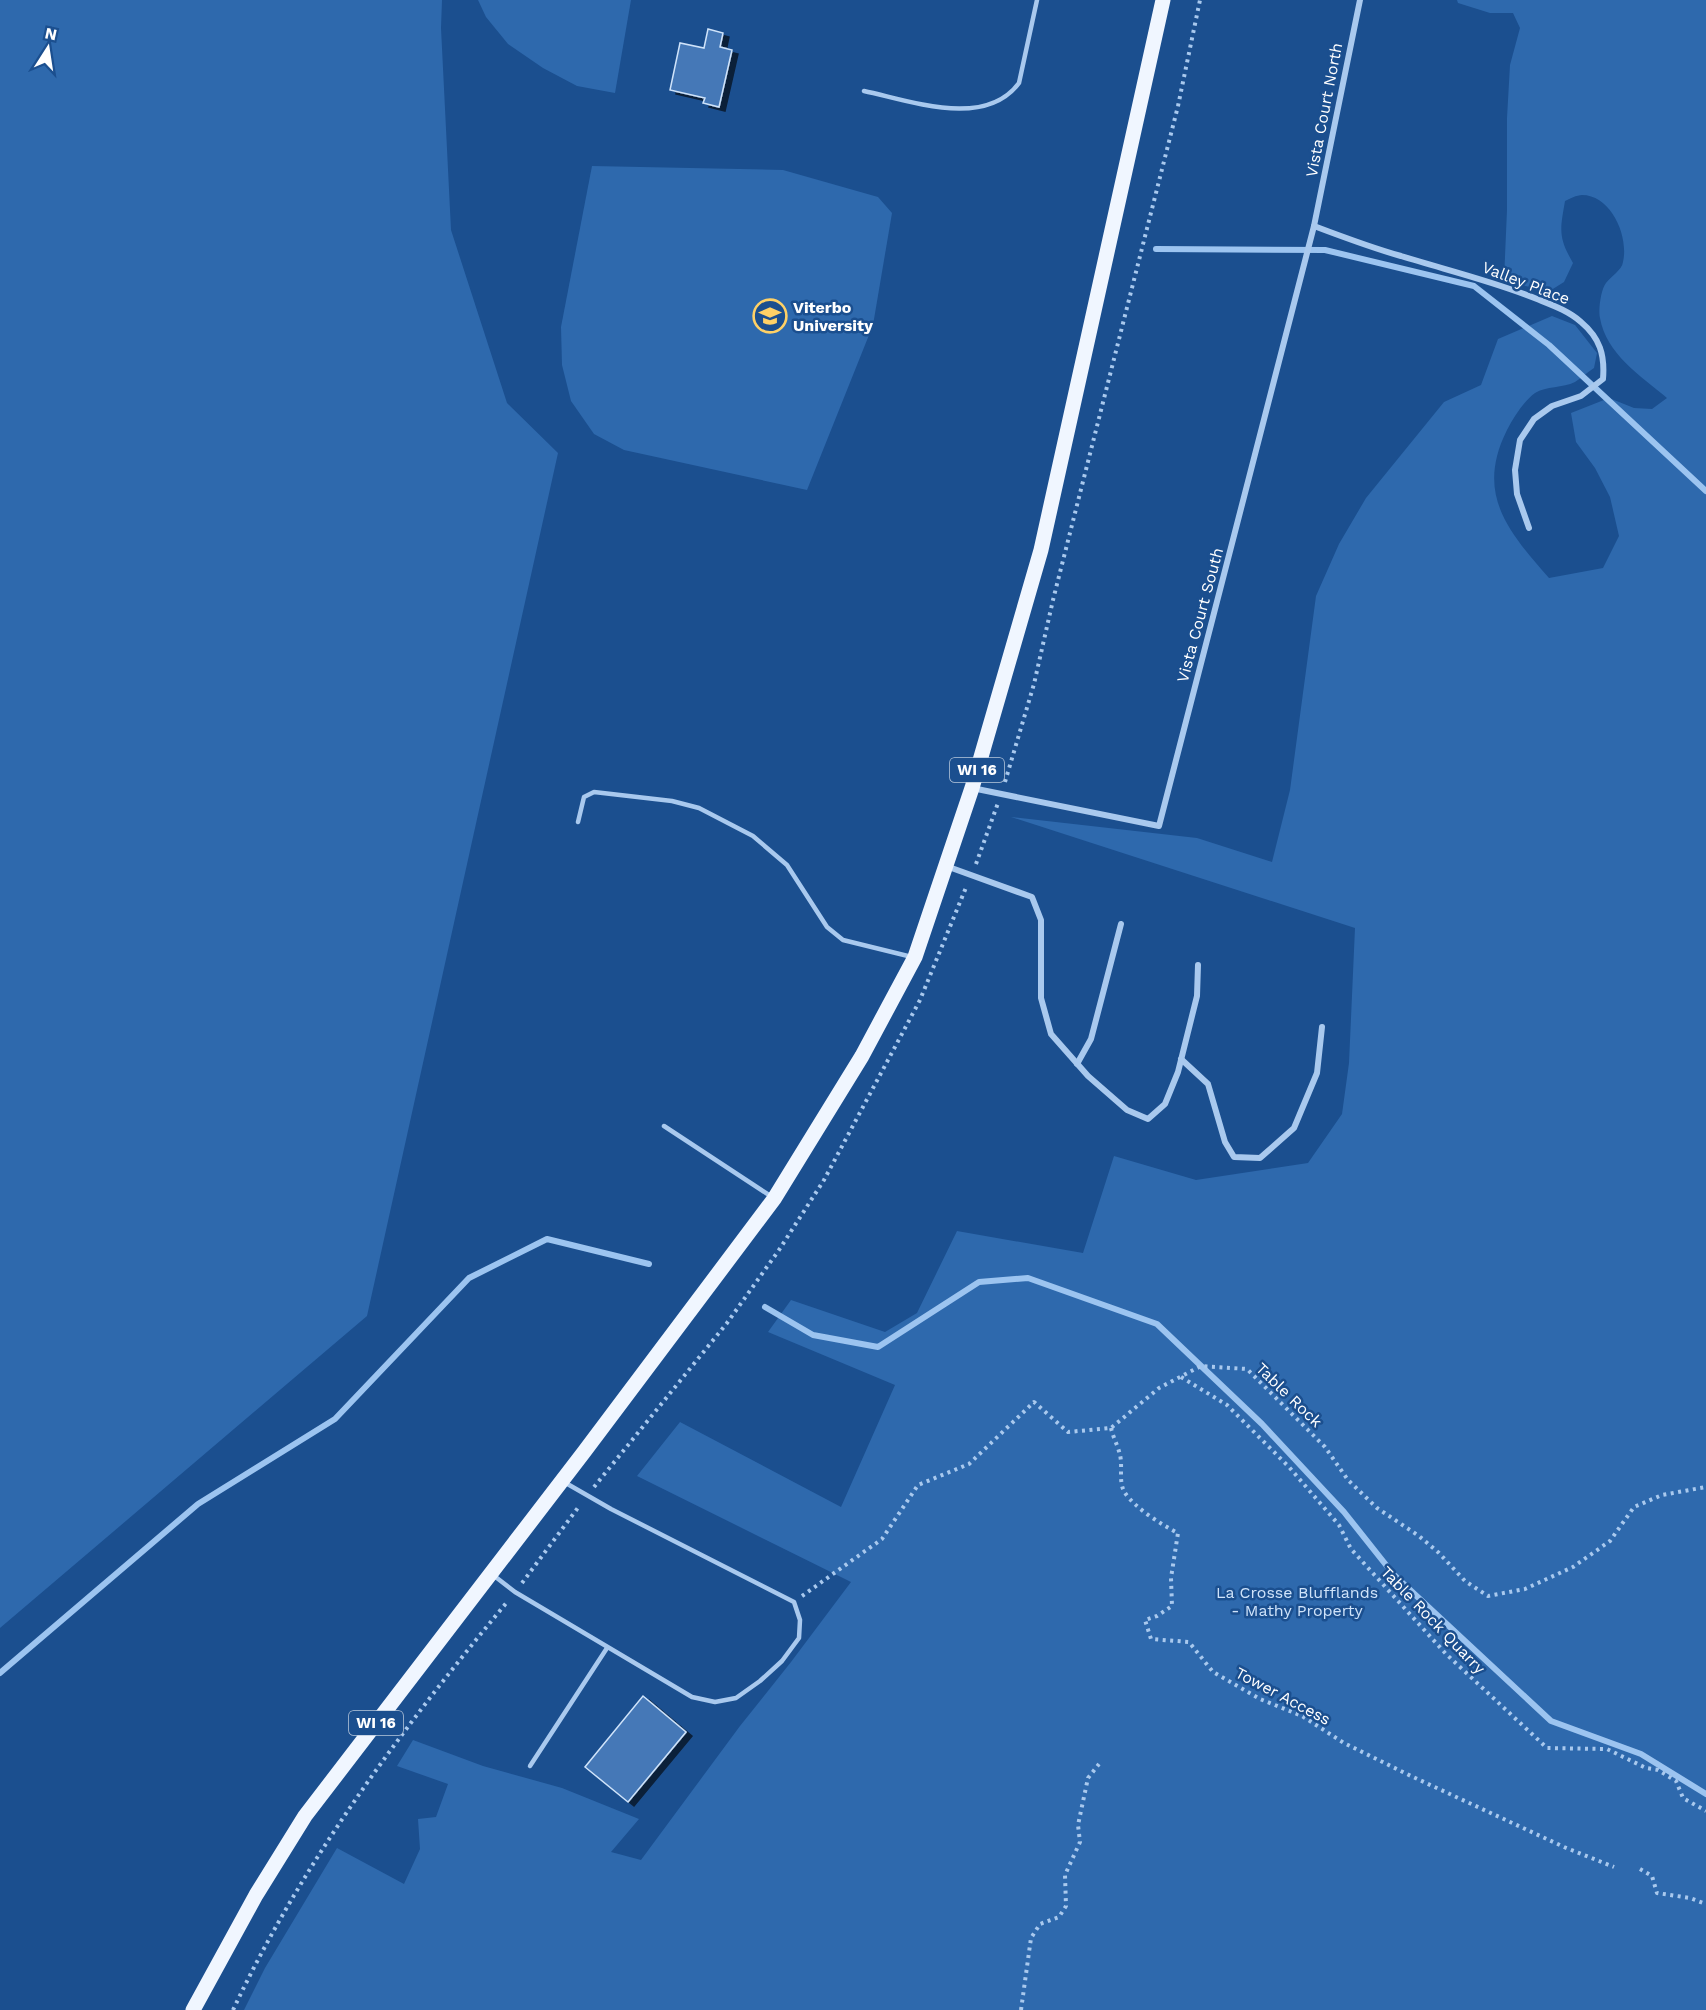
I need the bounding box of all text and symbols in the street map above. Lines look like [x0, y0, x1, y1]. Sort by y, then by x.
north arrow [18, 18, 78, 78]
text: N [43, 23, 59, 44]
street label: Vista Court North [1302, 41, 1346, 179]
street label: Valley Place [1479, 258, 1573, 308]
school or university icon: Viterbo University [752, 298, 788, 334]
place label: Viterbo University [793, 298, 874, 335]
street label: Vista Court South [1173, 545, 1227, 685]
road number: WI 16 [950, 758, 1004, 782]
street label: Table Rock [1252, 1359, 1326, 1431]
street label: Table Rock Quarry [1377, 1562, 1490, 1678]
park label: La Crosse Blufflands - Mathy Property [1216, 1583, 1378, 1620]
street label: Tower Access [1232, 1663, 1334, 1729]
road number: WI 16 [349, 1711, 403, 1735]

